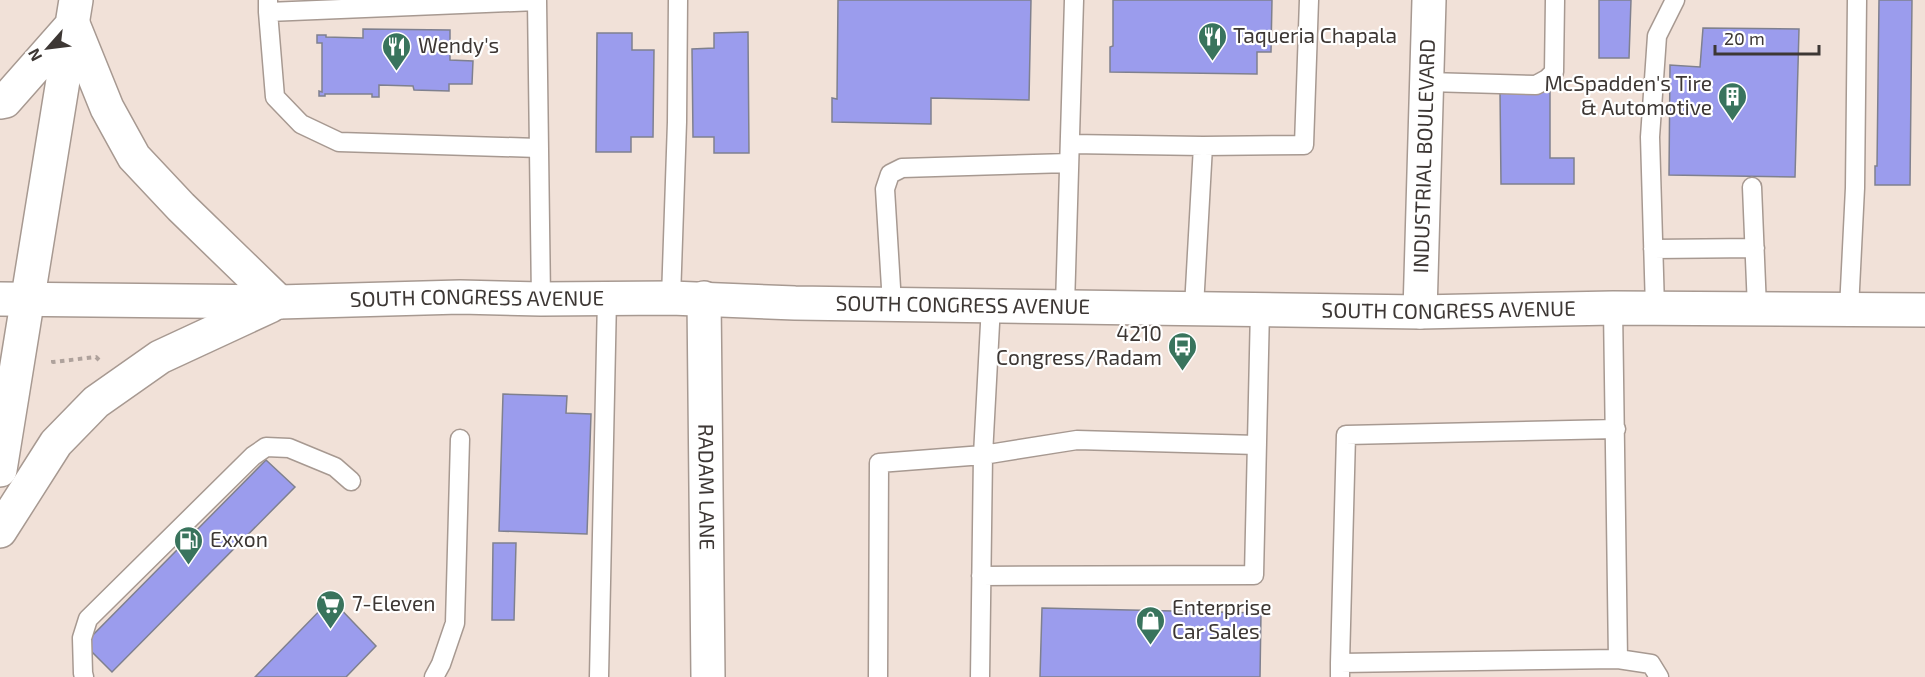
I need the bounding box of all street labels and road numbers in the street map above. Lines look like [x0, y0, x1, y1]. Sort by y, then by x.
street label: INDUSTRIAL BOULEVARD [1407, 38, 1439, 274]
street label: SOUTH CONGRESS AVENUE [349, 283, 604, 311]
street label: SOUTH CONGRESS AVENUE [835, 290, 1090, 318]
street label: SOUTH CONGRESS AVENUE [1321, 295, 1576, 323]
street label: RADAM LANE [694, 424, 721, 550]

